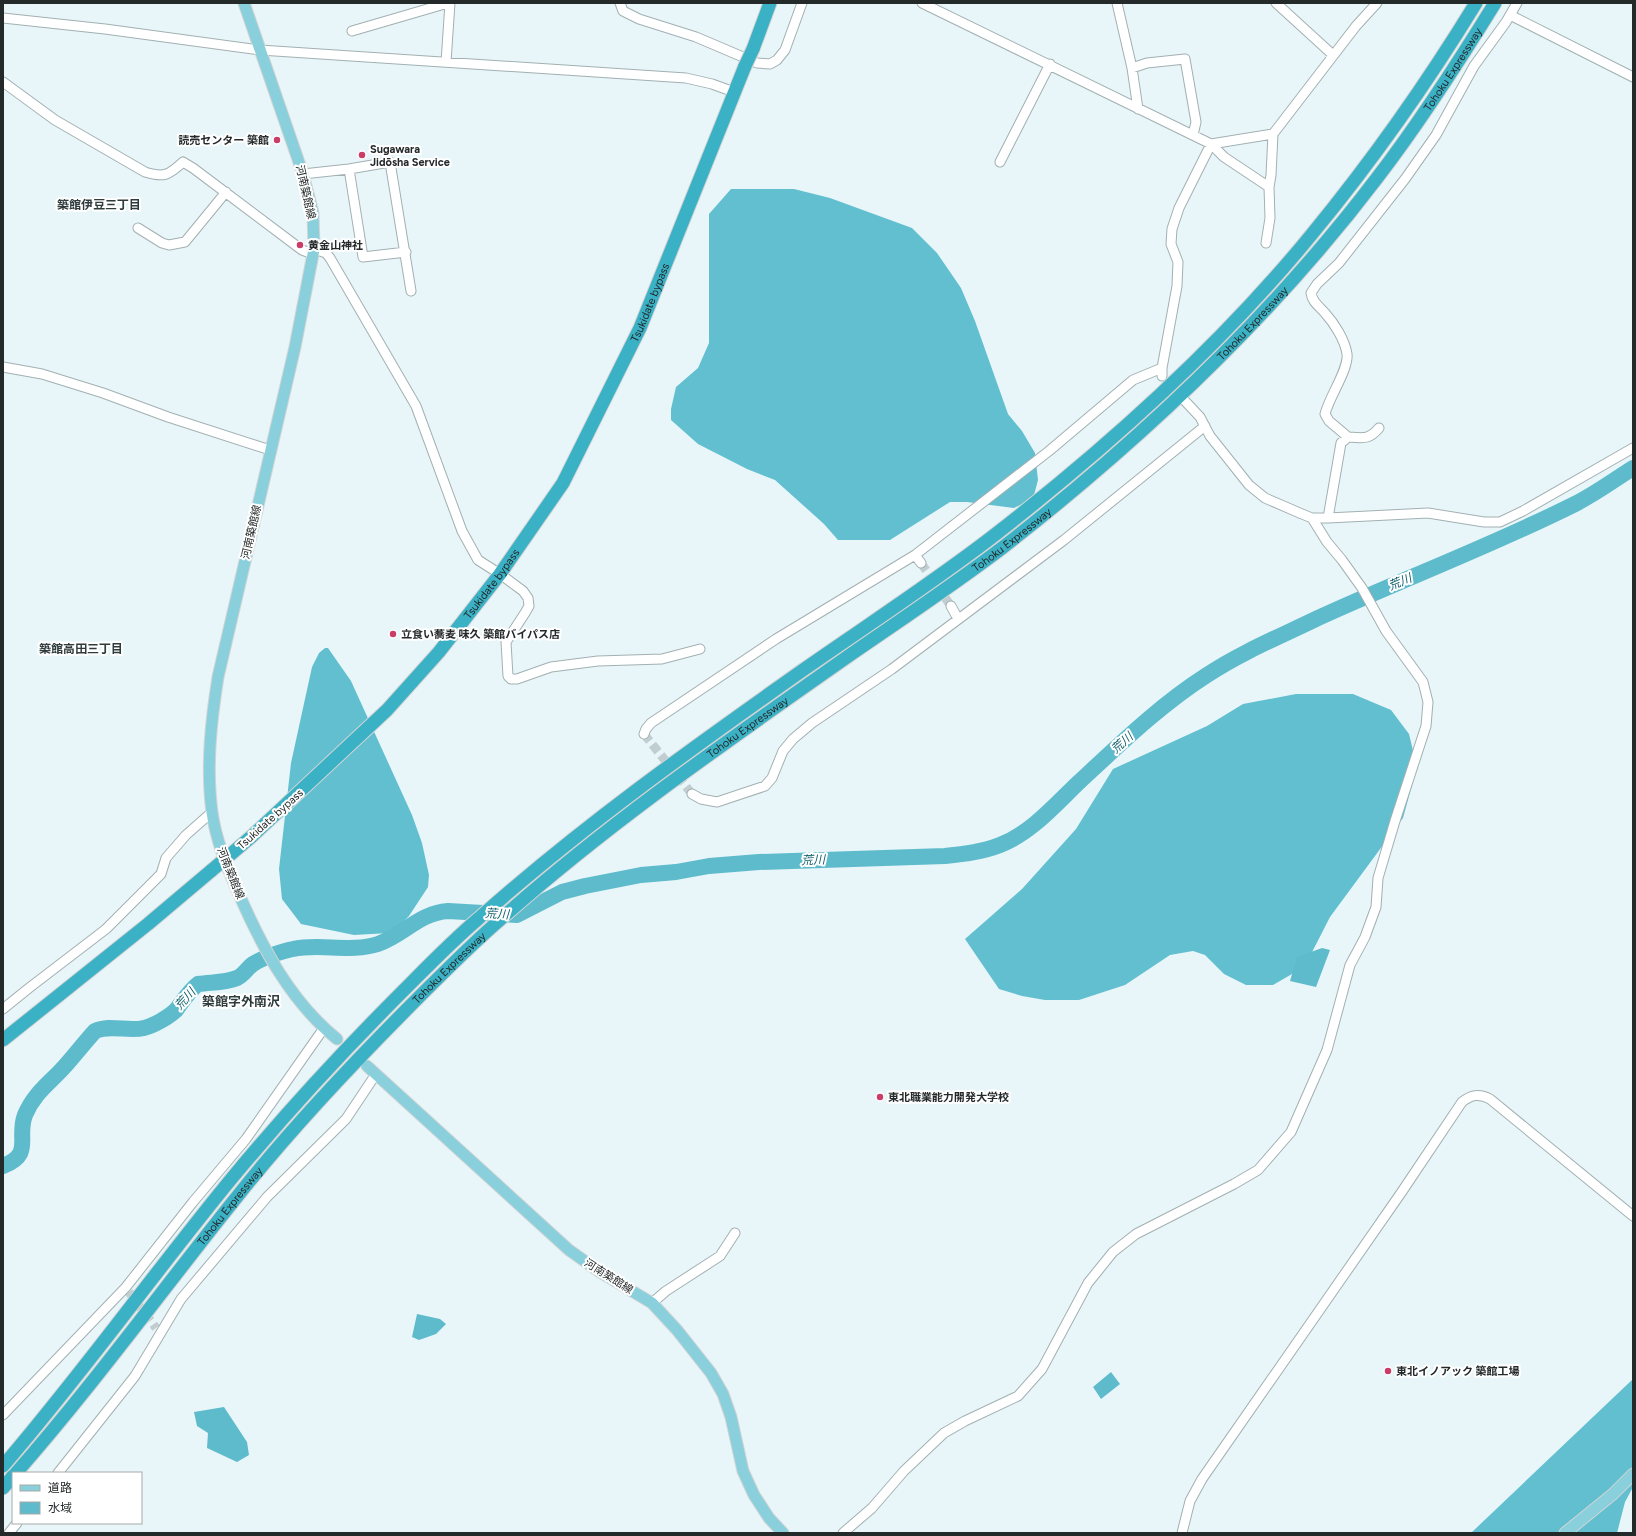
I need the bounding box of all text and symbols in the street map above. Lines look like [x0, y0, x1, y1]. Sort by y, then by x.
street label: Tohoku Expressway [1421, 25, 1485, 114]
place label: 読売センター 築館 [178, 134, 269, 147]
marker: 読売センター 築館 [272, 135, 282, 145]
place label: Sugawara Jidōsha Service [370, 143, 450, 169]
marker: Sugawara Jidōsha Service [357, 150, 367, 160]
street label: 河南築館線 [293, 164, 318, 220]
district label: 築館伊豆三丁目 [57, 198, 141, 212]
place label: 黄金山神社 [308, 239, 363, 252]
marker: 黄金山神社 [295, 240, 305, 250]
street label: Tsukidate bypass [628, 261, 672, 344]
street label: Tohoku Expressway [1215, 284, 1291, 363]
street label: 河南築館線 [239, 504, 264, 560]
street label: Tohoku Expressway [970, 505, 1054, 575]
street label: Tsukidate bypass [461, 547, 522, 622]
water label: 荒川 [1386, 570, 1416, 593]
place label: 立食い蕎麦 味久 築館バイパス店 [401, 628, 560, 641]
marker: 立食い蕎麦 味久 築館バイパス店 [388, 629, 398, 639]
district label: 築館高田三丁目 [39, 642, 123, 656]
street label: Tohoku Expressway [705, 694, 791, 761]
water label: 荒川 [1108, 728, 1137, 756]
street label: Tsukidate bypass [235, 786, 306, 852]
street label: 河南築館線 [214, 845, 247, 901]
water label: 荒川 [801, 853, 827, 867]
water label: 荒川 [485, 906, 511, 922]
street label: Tohoku Expressway [410, 930, 489, 1007]
water label: 荒川 [172, 984, 200, 1013]
district label: 築館字外南沢 [202, 994, 280, 1009]
place label: 東北職業能力開発大学校 [888, 1091, 1009, 1104]
marker: 東北職業能力開発大学校 [875, 1092, 885, 1102]
street label: Tohoku Expressway [195, 1164, 266, 1248]
street label: 河南築館線 [582, 1256, 636, 1297]
place label: 東北イノアック 築館工場 [1396, 1365, 1520, 1378]
marker: 東北イノアック 築館工場 [1383, 1366, 1393, 1376]
legend [12, 1472, 142, 1524]
text: 道路 [48, 1481, 72, 1495]
text: 水域 [48, 1501, 72, 1515]

